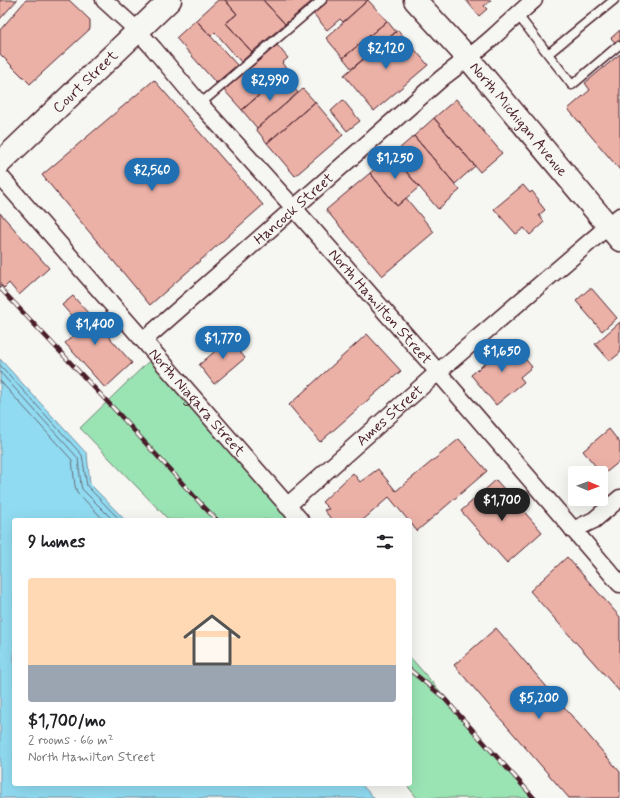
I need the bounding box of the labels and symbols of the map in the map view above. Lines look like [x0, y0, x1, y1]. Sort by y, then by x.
pin: $2,120 [353, 36, 419, 70]
street label: Court Street [49, 46, 123, 118]
street label: North Michigan Avenue [465, 58, 572, 181]
pin: $2,990 [237, 68, 303, 102]
pin: $1,250 [362, 146, 428, 180]
pin: $2,560 [119, 158, 185, 192]
street label: Hancock Street [250, 169, 338, 250]
street label: North Hamilton Street [324, 245, 436, 369]
pin: $1,400 [62, 312, 128, 346]
pin: $1,770 [190, 326, 256, 360]
pin: $1,650 [469, 339, 535, 373]
street label: North Niagara Street [144, 344, 249, 461]
street label: Ames Street [352, 381, 428, 451]
north arrow [568, 466, 608, 506]
pin: $1,700 [469, 488, 535, 522]
pin: $5,200 [506, 686, 572, 720]

